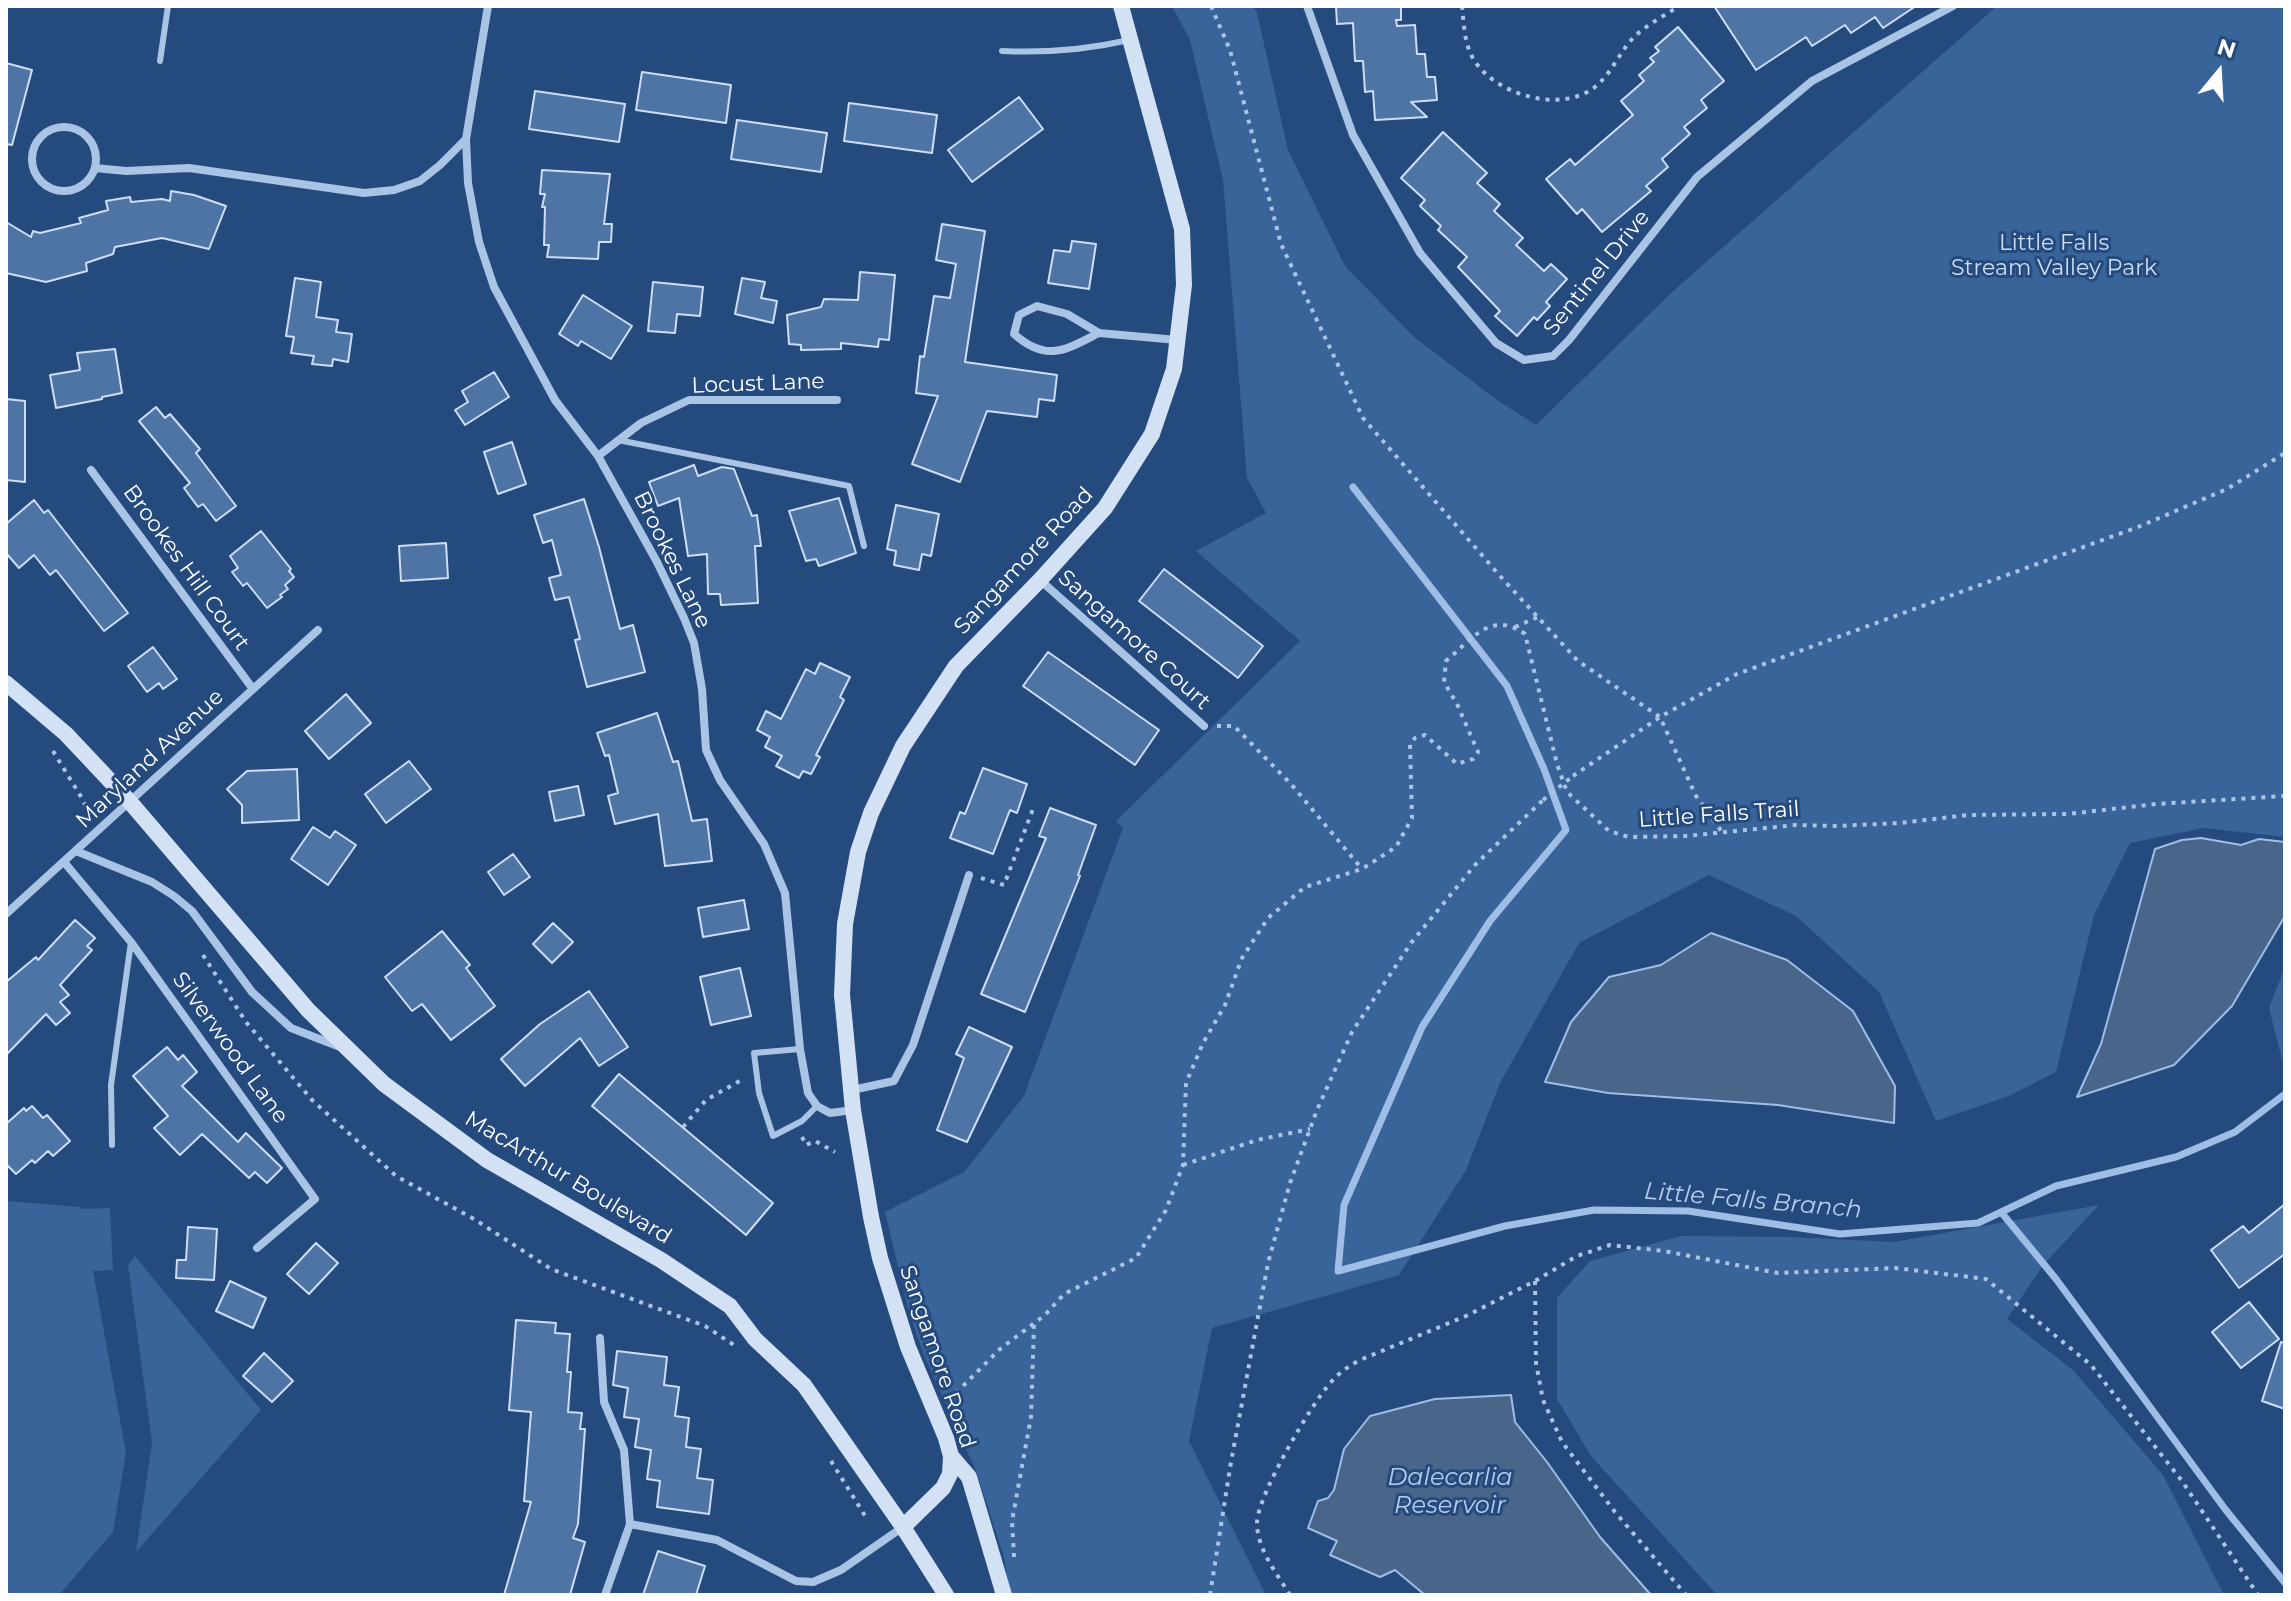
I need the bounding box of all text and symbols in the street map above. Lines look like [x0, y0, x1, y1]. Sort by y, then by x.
north arrow [2179, 32, 2259, 112]
text: N [2214, 33, 2239, 64]
street label: Sentinel Drive [1538, 205, 1656, 341]
park label: Little Falls Stream Valley Park [1951, 231, 2157, 282]
street label: Locust Lane [691, 368, 825, 400]
street label: Brookes Hill Court [117, 480, 255, 656]
street label: Sangamore Road [949, 482, 1099, 640]
street label: Brookes Lane [627, 487, 717, 633]
street label: Sangamore Court [1052, 565, 1216, 715]
street label: Maryland Avenue [71, 684, 229, 834]
street label: Little Falls Trail [1638, 796, 1800, 834]
street label: Silverwood Lane [166, 967, 294, 1129]
street label: MacArthur Boulevard [460, 1106, 676, 1250]
water label: Little Falls Branch [1643, 1177, 1863, 1225]
street label: Sangamore Road [893, 1262, 981, 1452]
water label: Dalecarlia Reservoir [1387, 1464, 1513, 1520]

